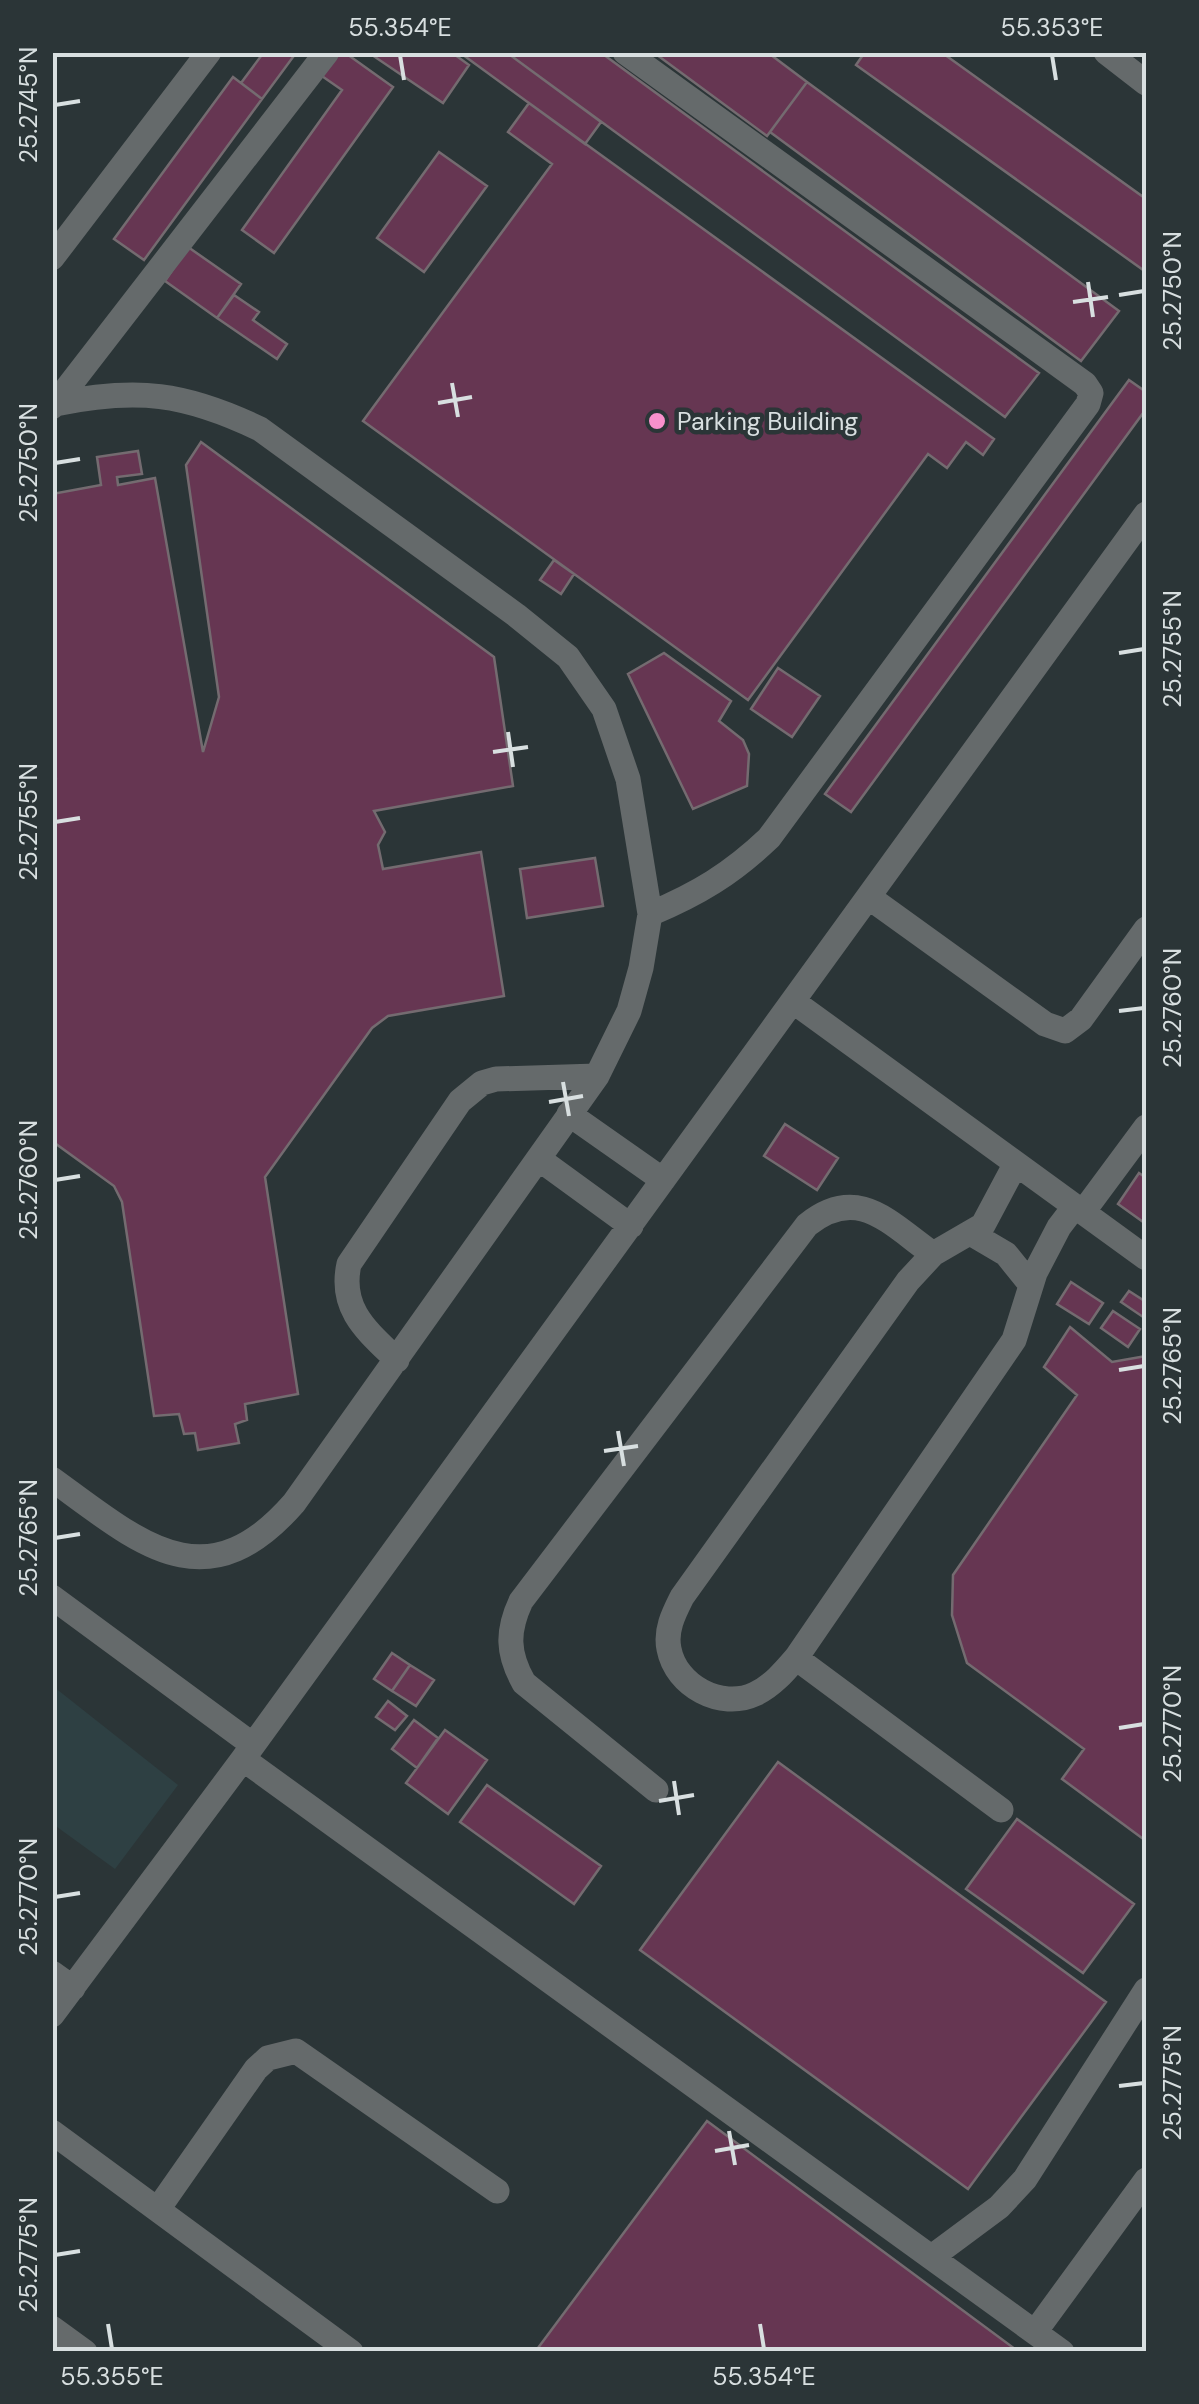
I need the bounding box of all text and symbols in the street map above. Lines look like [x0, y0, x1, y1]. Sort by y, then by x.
text: 55.354°E [348, 11, 452, 44]
text: 55.353°E [1001, 11, 1103, 44]
text: 25.2745°N [12, 47, 45, 163]
text: 25.2750°N [1156, 231, 1189, 351]
text: 25.2750°N [12, 403, 45, 523]
place label: Parking Building [677, 405, 858, 438]
marker: Parking Building [646, 410, 668, 432]
text: 25.2755°N [1156, 590, 1189, 708]
text: 25.2755°N [12, 763, 45, 881]
text: 25.2760°N [1156, 948, 1189, 1068]
text: 25.2760°N [12, 1120, 45, 1240]
text: 25.2765°N [1156, 1307, 1189, 1425]
text: 25.2765°N [12, 1479, 45, 1597]
text: 25.2770°N [1156, 1665, 1189, 1783]
text: 25.2770°N [12, 1838, 45, 1956]
text: 25.2775°N [1156, 2025, 1189, 2141]
text: 25.2775°N [12, 2197, 45, 2313]
text: 55.355°E [60, 2360, 164, 2393]
text: 55.354°E [712, 2360, 816, 2393]

